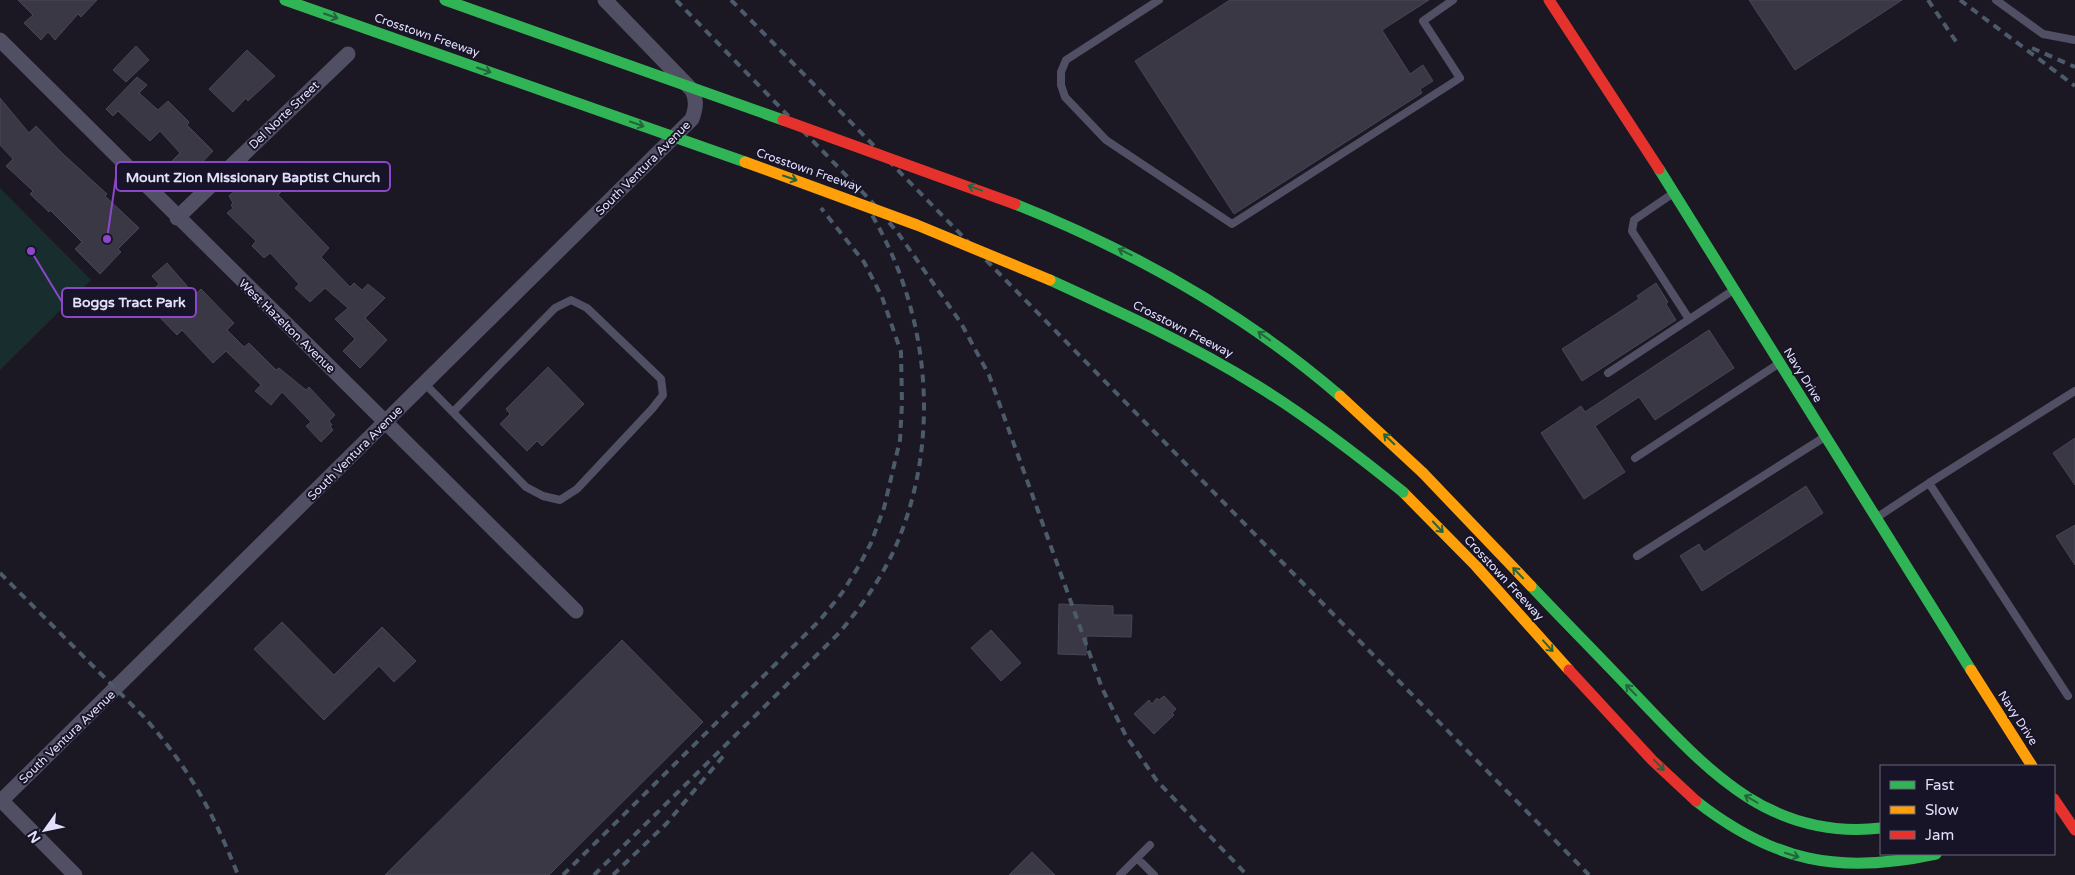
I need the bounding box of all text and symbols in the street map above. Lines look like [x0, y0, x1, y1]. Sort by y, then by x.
street label: Crosstown Freeway [372, 10, 482, 60]
one-way arrow [322, 12, 338, 21]
one-way arrow [476, 66, 491, 75]
street label: Del Norte Street [246, 78, 322, 152]
street label: South Ventura Avenue [593, 118, 693, 218]
one-way arrow [629, 120, 644, 129]
street label: Crosstown Freeway [754, 145, 864, 195]
callout: Mount Zion Missionary Baptist Church [116, 162, 390, 191]
text: Mount Zion Missionary Baptist Church [126, 169, 380, 186]
one-way arrow [782, 174, 798, 183]
one-way arrow [968, 183, 984, 192]
one-way arrow [1118, 246, 1133, 256]
street label: West Hazelton Avenue [236, 276, 338, 376]
callout: Boggs Tract Park [62, 288, 196, 317]
text: Boggs Tract Park [72, 294, 186, 311]
street label: Crosstown Freeway [1131, 298, 1236, 361]
one-way arrow [1257, 331, 1271, 341]
street label: Navy Drive [1781, 345, 1825, 405]
street label: South Ventura Avenue [305, 403, 405, 503]
one-way arrow [1382, 433, 1395, 445]
one-way arrow [1432, 520, 1444, 533]
street label: Crosstown Freeway [1461, 533, 1547, 624]
one-way arrow [1512, 567, 1524, 580]
one-way arrow [1542, 640, 1554, 653]
one-way arrow [1625, 684, 1637, 696]
street label: South Ventura Avenue [16, 687, 118, 786]
street label: Navy Drive [1995, 688, 2041, 748]
one-way arrow [1653, 759, 1665, 771]
legend [1880, 765, 2055, 855]
text: Fast [1925, 776, 1955, 794]
one-way arrow [1744, 794, 1759, 804]
text: Slow [1925, 801, 1959, 819]
north arrow [20, 805, 70, 855]
text: Jam [1925, 826, 1954, 844]
text: N [24, 827, 45, 846]
one-way arrow [1784, 851, 1799, 860]

